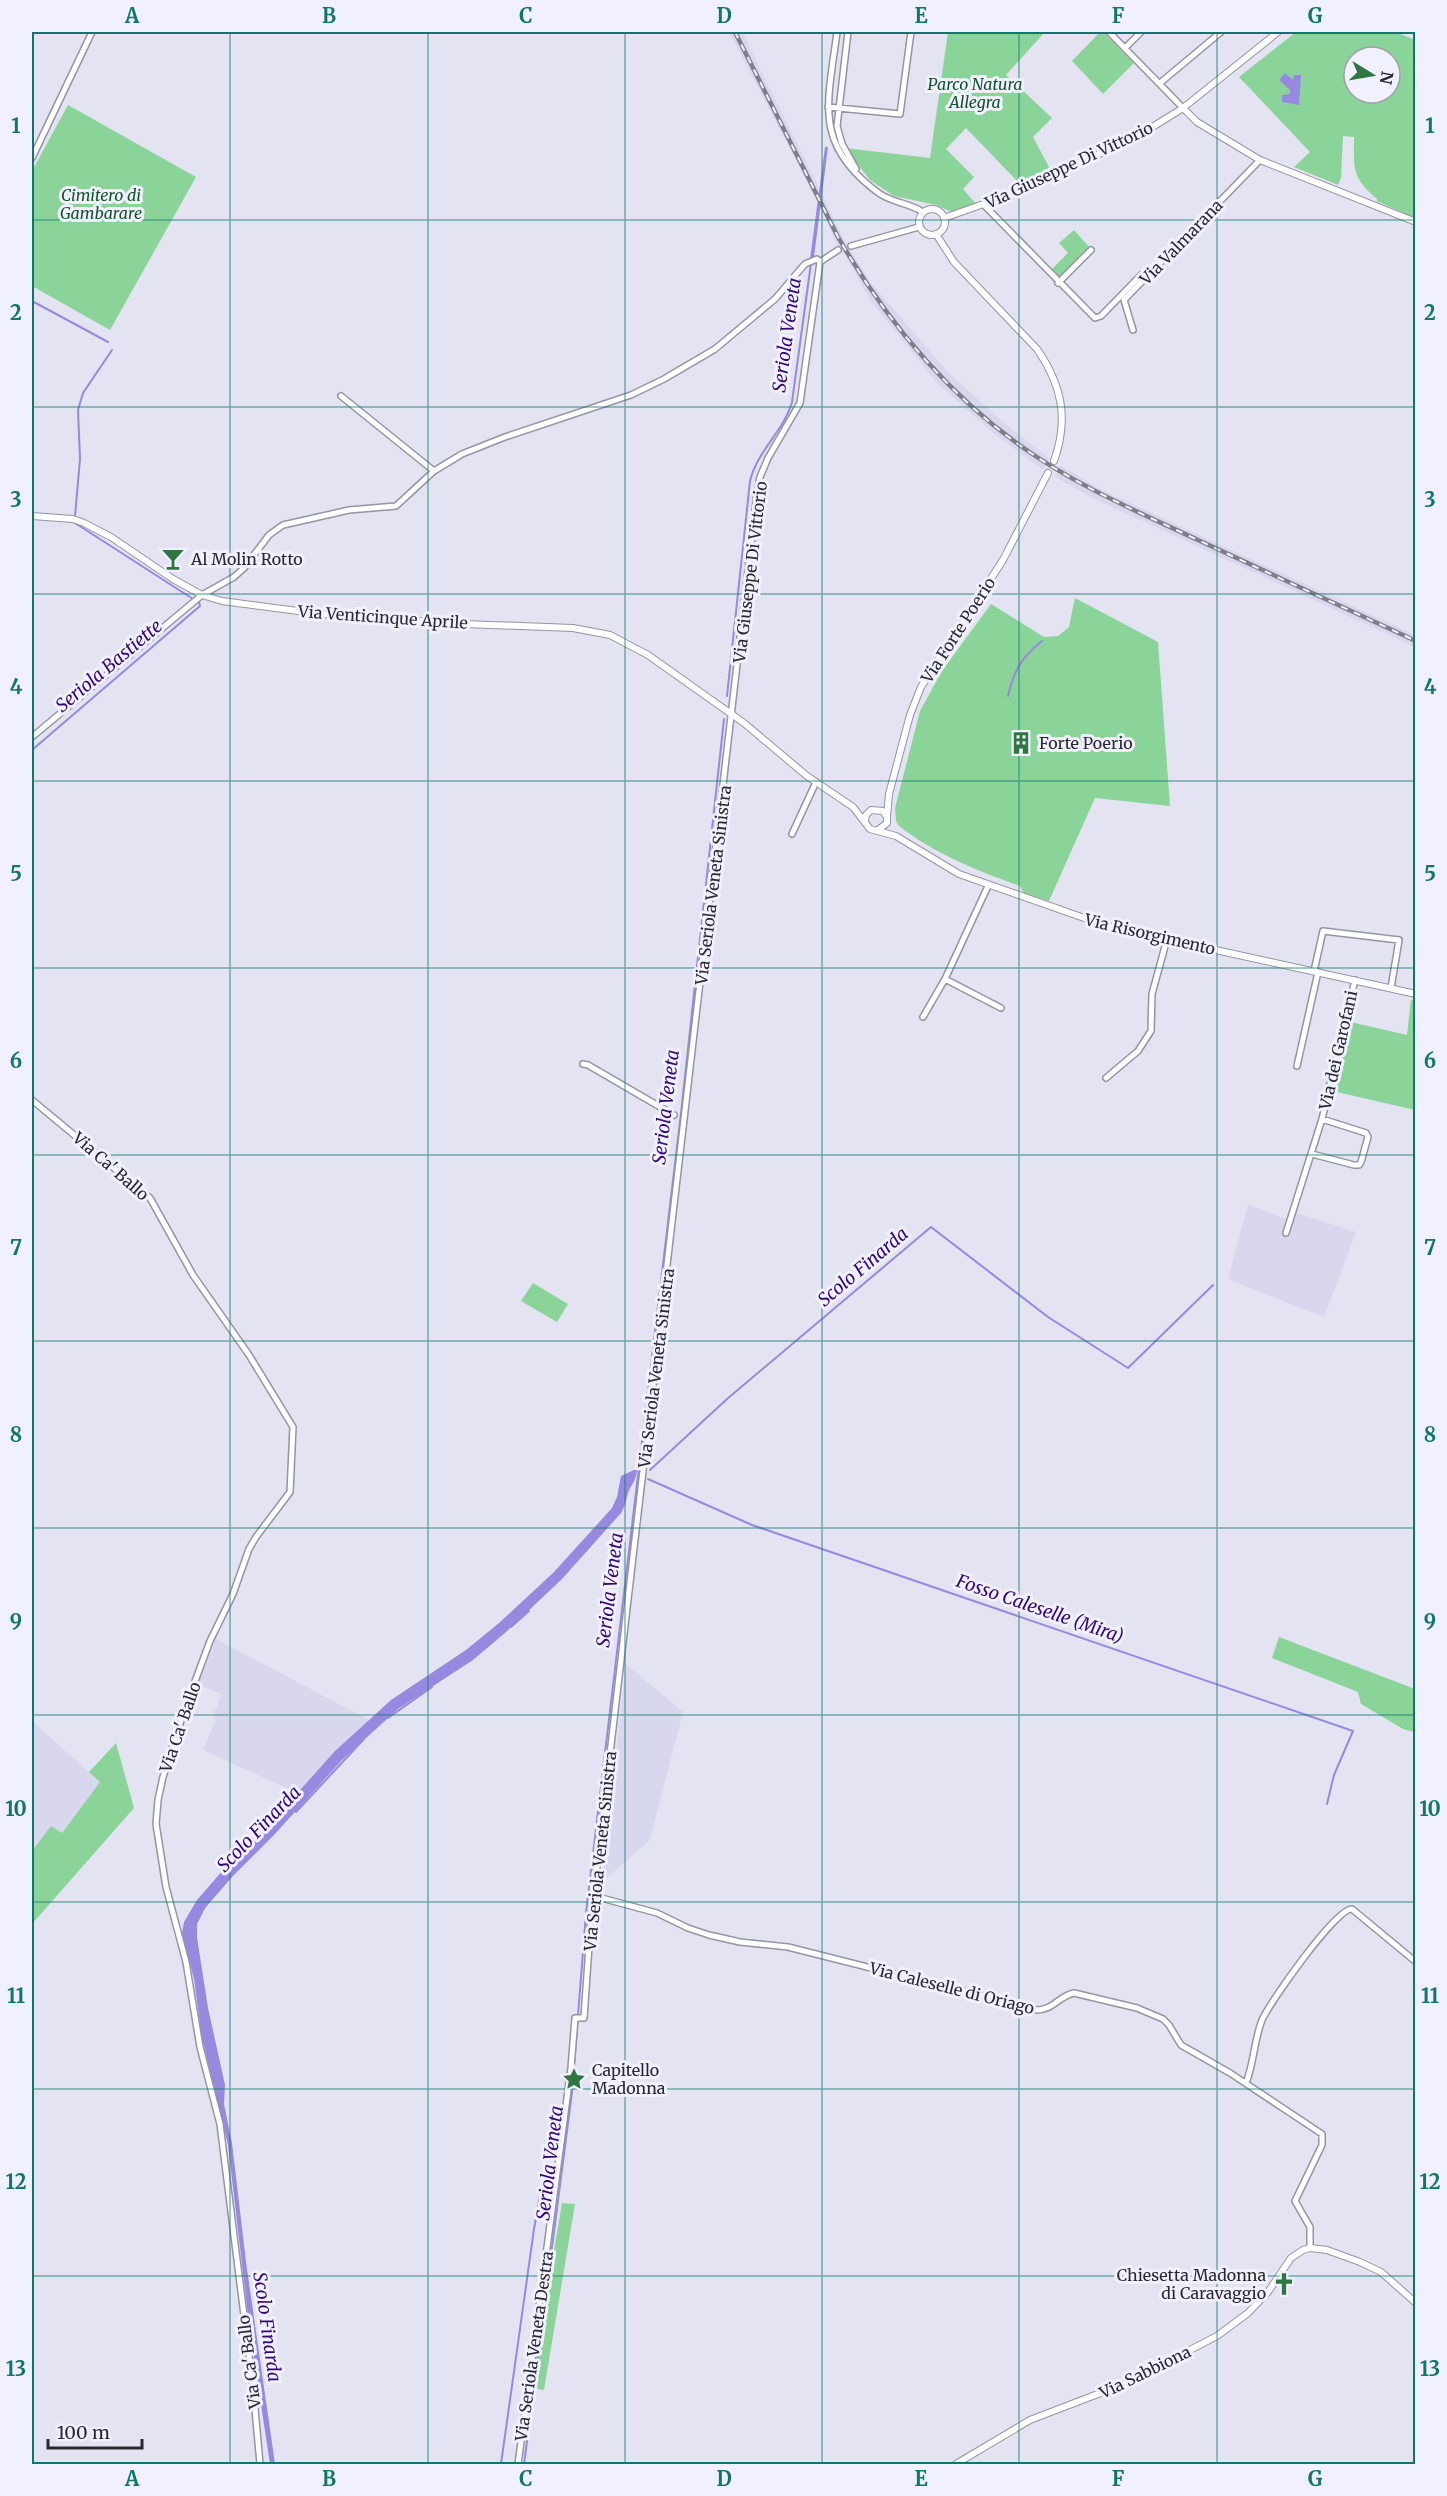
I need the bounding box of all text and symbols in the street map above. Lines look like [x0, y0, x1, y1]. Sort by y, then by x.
text: A [124, 3, 140, 28]
text: B [322, 3, 336, 28]
text: C [519, 3, 533, 28]
text: D [716, 3, 732, 28]
text: E [914, 3, 928, 28]
text: F [1112, 3, 1125, 28]
text: G [1308, 3, 1323, 28]
north arrow [1342, 45, 1402, 105]
text: N [1376, 70, 1398, 86]
park label: Parco Natura Allegra [927, 74, 1023, 112]
text: 1 [11, 113, 21, 138]
text: 1 [1425, 113, 1435, 138]
street label: Via Giuseppe Di Vittorio [981, 117, 1156, 213]
park label: Cimitero di Gambarare [60, 185, 142, 223]
street label: Via Valmarana [1135, 195, 1227, 290]
water label: Seriola Veneta [767, 276, 806, 394]
text: 2 [10, 300, 22, 325]
text: 2 [1424, 300, 1436, 325]
street label: Via Giuseppe Di Vittorio [729, 480, 771, 665]
text: 3 [10, 487, 22, 512]
text: 3 [1424, 487, 1436, 512]
bar icon: Al Molin Rotto [160, 546, 186, 572]
place label: Al Molin Rotto [190, 549, 303, 569]
street label: Via Forte Poerio [916, 574, 1000, 687]
street label: Via Venticinque Aprile [297, 601, 468, 633]
water label: Seriola Bastiette [51, 614, 167, 717]
text: 4 [10, 674, 23, 699]
text: 4 [1424, 674, 1437, 699]
building icon: Forte Poerio [1008, 730, 1034, 756]
place label: Forte Poerio [1039, 733, 1133, 753]
street label: Via Seriola Veneta Sinistra [691, 784, 735, 987]
text: 5 [10, 861, 22, 886]
text: 5 [1424, 861, 1436, 886]
street label: Via Risorgimento [1082, 909, 1217, 959]
street label: Via dei Garofani [1314, 988, 1361, 1113]
text: 6 [10, 1048, 22, 1073]
water label: Seriola Veneta [647, 1048, 684, 1166]
text: 6 [1424, 1048, 1436, 1073]
street label: Via Ca' Ballo [68, 1127, 153, 1204]
water label: Scolo Finarda [813, 1222, 913, 1311]
text: 7 [10, 1235, 22, 1260]
text: 7 [1424, 1235, 1436, 1260]
street label: Via Seriola Veneta Sinistra [634, 1267, 678, 1470]
text: 8 [10, 1422, 22, 1447]
text: 8 [1424, 1422, 1436, 1447]
water label: Seriola Veneta [591, 1531, 628, 1649]
water label: Fosso Caleselle (Mira) [953, 1569, 1127, 1648]
text: 9 [10, 1609, 22, 1634]
text: 9 [1424, 1609, 1436, 1634]
street label: Via Ca' Ballo [155, 1679, 205, 1776]
street label: Via Seriola Veneta Sinistra [579, 1750, 620, 1953]
water label: Scolo Finarda [212, 1781, 305, 1876]
text: 10 [5, 1796, 27, 1821]
text: 10 [1419, 1796, 1441, 1821]
street label: Via Caleselle di Oriago [867, 1958, 1036, 2018]
text: 11 [7, 1983, 25, 2008]
text: 11 [1421, 1983, 1439, 2008]
place label: Capitello Madonna [592, 2060, 666, 2098]
place icon: Capitello Madonna [561, 2066, 587, 2092]
water label: Seriola Veneta [531, 2104, 568, 2222]
text: 12 [6, 2169, 27, 2194]
text: 12 [1420, 2169, 1441, 2194]
street label: Via Seriola Veneta Destra [511, 2249, 557, 2443]
place label: Chiesetta Madonna di Caravaggio [1117, 2265, 1266, 2303]
water label: Scolo Finarda [248, 2270, 287, 2383]
church icon: Chiesetta Madonna di Caravaggio [1271, 2271, 1297, 2297]
street label: Via Ca' Ballo [233, 2314, 265, 2411]
street label: Via Sabbiona [1095, 2341, 1194, 2403]
text: 13 [6, 2356, 26, 2381]
text: 13 [1420, 2356, 1440, 2381]
scale bar [48, 2412, 142, 2450]
text: 100 m [57, 2421, 110, 2444]
text: A [124, 2466, 140, 2491]
text: B [322, 2466, 336, 2491]
text: C [519, 2466, 533, 2491]
text: D [716, 2466, 732, 2491]
text: E [914, 2466, 928, 2491]
text: F [1112, 2466, 1125, 2491]
text: G [1308, 2466, 1323, 2491]

